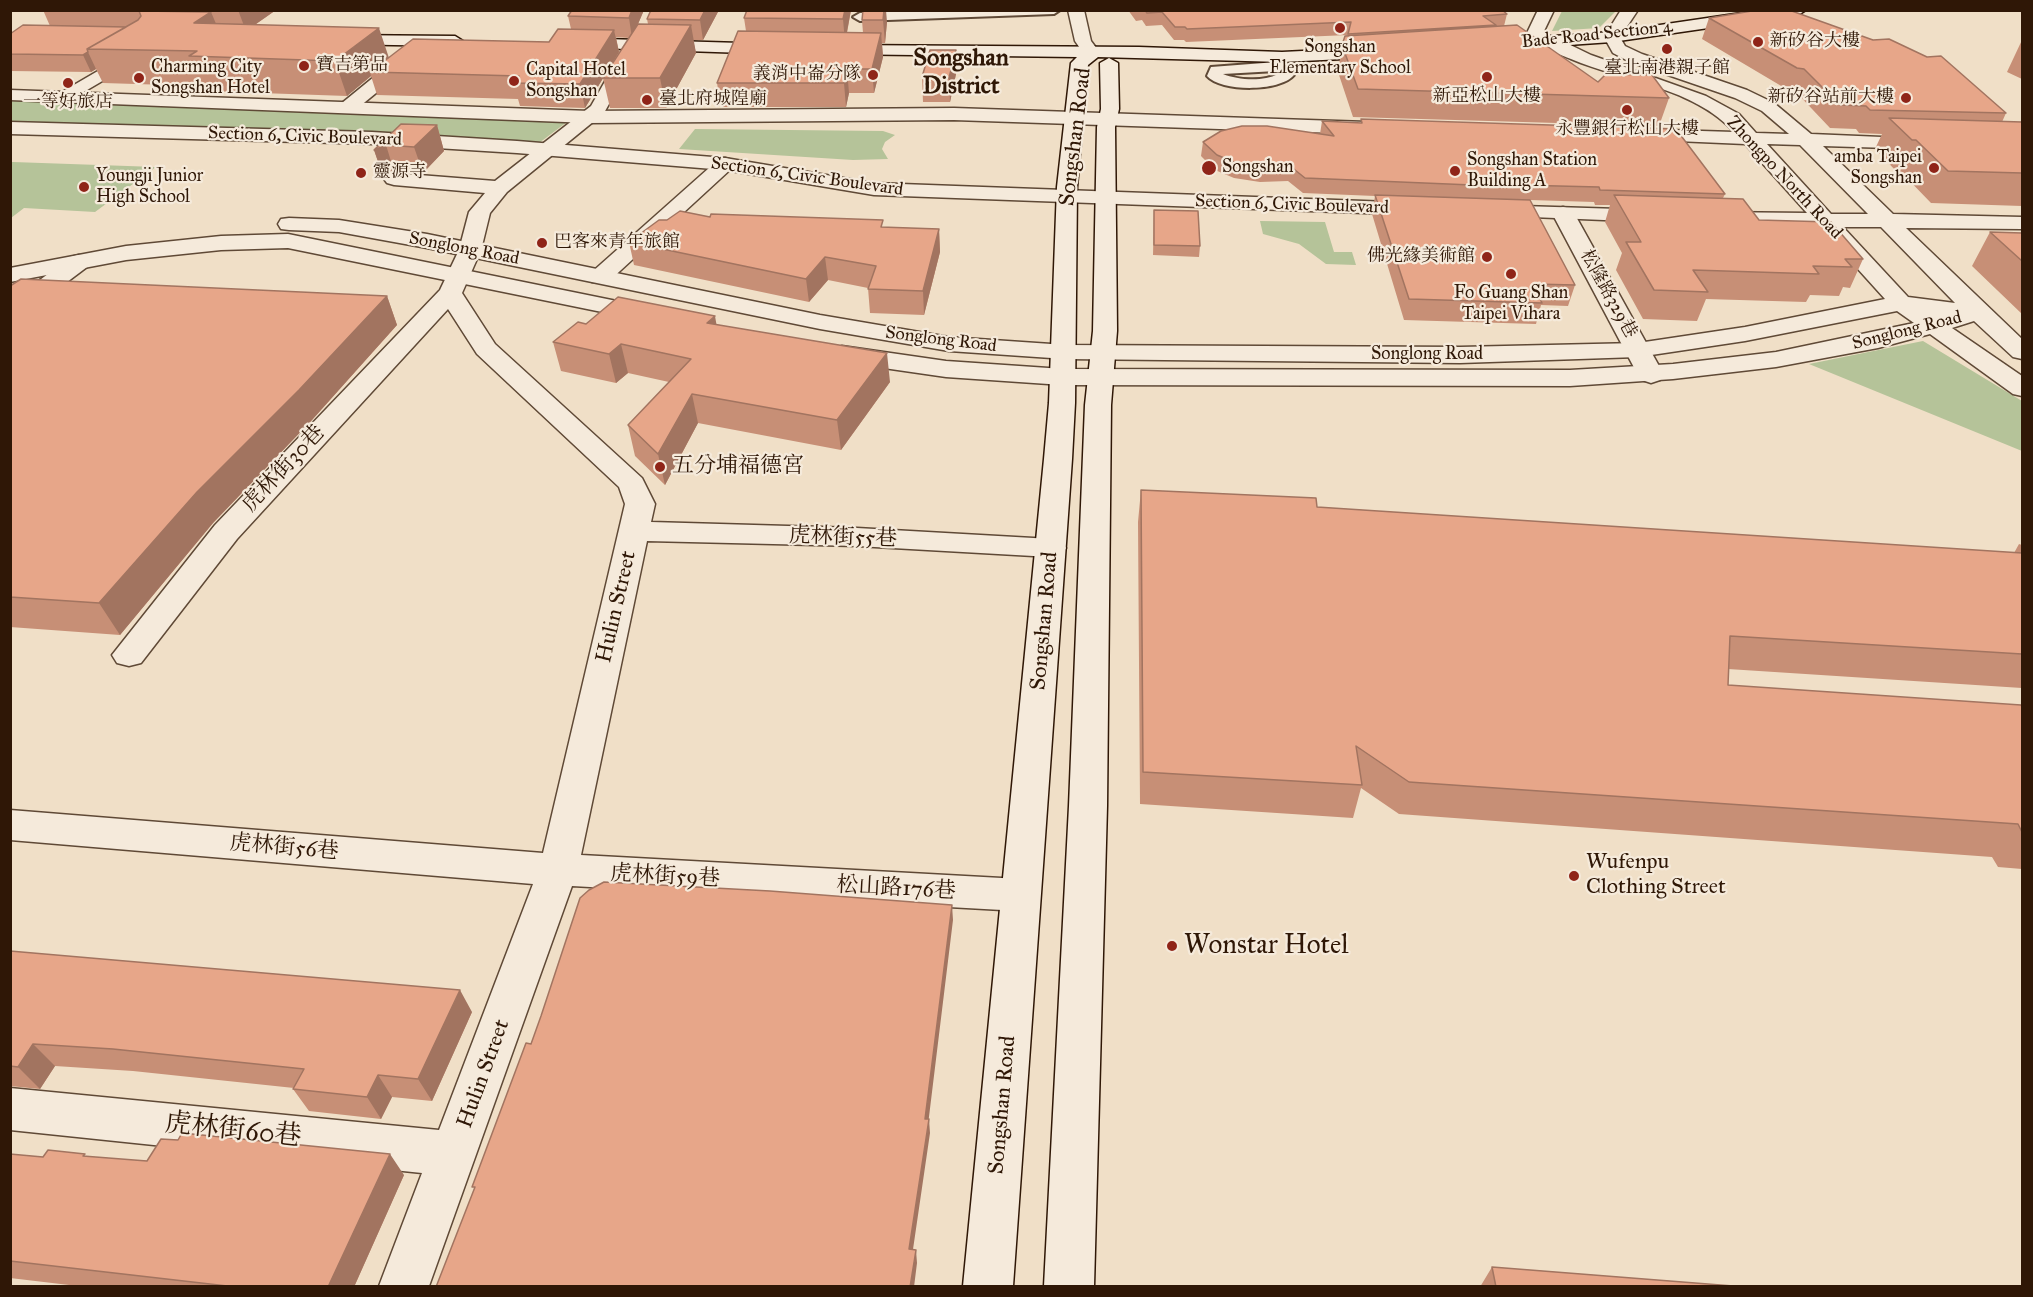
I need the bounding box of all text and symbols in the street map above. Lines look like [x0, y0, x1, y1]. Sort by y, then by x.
street label: Bade Road Section 4 [1520, 16, 1674, 54]
marker: Songshan Elementary School [1333, 21, 1347, 35]
place label: 新矽谷大樓 [1770, 31, 1860, 53]
marker: 新矽谷大樓 [1751, 35, 1765, 49]
place label: Songshan Elementary School [1269, 37, 1411, 80]
marker: 臺北南港親子館 [1660, 42, 1674, 56]
district label: Songshan District [913, 45, 1009, 101]
place label: 寶吉第品 [316, 55, 388, 77]
place label: Charming City Songshan Hotel [151, 57, 270, 100]
place label: 臺北南港親子館 [1604, 58, 1730, 80]
marker: 寶吉第品 [297, 59, 311, 73]
place label: Capital Hotel Songshan [526, 60, 626, 103]
place label: 義消中崙分隊 [753, 64, 861, 86]
street label: Songshan Road [1054, 66, 1098, 208]
marker: 義消中崙分隊 [866, 68, 880, 82]
marker: 新亞松山大樓 [1480, 70, 1494, 84]
marker: Charming City Songshan Hotel [132, 71, 146, 85]
marker: Capital Hotel Songshan [507, 74, 521, 88]
marker: 一等好旅店 [61, 76, 75, 90]
place label: 新亞松山大樓 [1433, 86, 1541, 108]
place label: 新矽谷站前大樓 [1768, 87, 1894, 109]
place label: 臺北府城隍廟 [659, 89, 767, 111]
marker: 新矽谷站前大樓 [1899, 91, 1913, 105]
place label: 一等好旅店 [23, 92, 113, 114]
marker: 臺北府城隍廟 [640, 93, 654, 107]
marker: 永豐銀行松山大樓 [1620, 103, 1634, 117]
street label: Zhongpo North Road [1722, 112, 1846, 244]
place label: 永豐銀行松山大樓 [1555, 119, 1699, 141]
street label: Section 6, Civic Boulevard [208, 123, 402, 151]
place label: amba Taipei Songshan [1834, 147, 1922, 190]
place label: Songshan Station Building A [1467, 150, 1597, 192]
street label: Section 6, Civic Boulevard [709, 153, 905, 201]
place label: Songshan [1222, 157, 1294, 179]
marker: Songshan [1200, 159, 1218, 177]
marker: amba Taipei Songshan [1927, 161, 1941, 175]
place label: 靈源寺 [373, 162, 427, 184]
marker: Songshan Station Building A [1448, 164, 1462, 178]
place label: Youngji Junior High School [96, 166, 203, 208]
marker: 靈源寺 [354, 166, 368, 180]
marker: Youngji Junior High School [77, 180, 91, 194]
street label: Section 6, Civic Boulevard [1195, 191, 1389, 219]
street label: Songlong Road [407, 228, 521, 270]
place label: 巴客來青年旅館 [554, 232, 680, 254]
marker: 巴客來青年旅館 [535, 236, 549, 250]
place label: 佛光緣美術館 [1367, 246, 1475, 268]
street label: 松隆路329巷 [1575, 246, 1641, 342]
marker: 佛光緣美術館 [1480, 250, 1494, 264]
marker: Fo Guang Shan Taipei Vihara [1504, 267, 1518, 281]
place label: Fo Guang Shan Taipei Vihara [1454, 283, 1568, 326]
street label: Songlong Road [1850, 307, 1964, 355]
street label: Songlong Road [884, 322, 998, 358]
street label: Songlong Road [1371, 344, 1483, 366]
street label: 虎林街30巷 [237, 420, 331, 518]
place label: 五分埔福德宮 [672, 454, 804, 480]
marker: 五分埔福德宮 [653, 460, 667, 474]
street label: 虎林街55巷 [788, 523, 898, 553]
street label: Hulin Street [591, 549, 643, 665]
street label: Songshan Road [1026, 551, 1064, 691]
street label: 虎林街56巷 [228, 830, 340, 866]
place label: Wufenpu Clothing Street [1586, 850, 1726, 902]
street label: 虎林街59巷 [609, 861, 721, 893]
marker: Wufenpu Clothing Street [1567, 869, 1581, 883]
street label: 松山路176巷 [836, 873, 956, 905]
place label: Wonstar Hotel [1184, 930, 1349, 962]
marker: Wonstar Hotel [1165, 939, 1179, 953]
street label: Hulin Street [452, 1016, 516, 1132]
street label: Songshan Road [984, 1035, 1022, 1175]
street label: 虎林街60巷 [163, 1108, 303, 1154]

